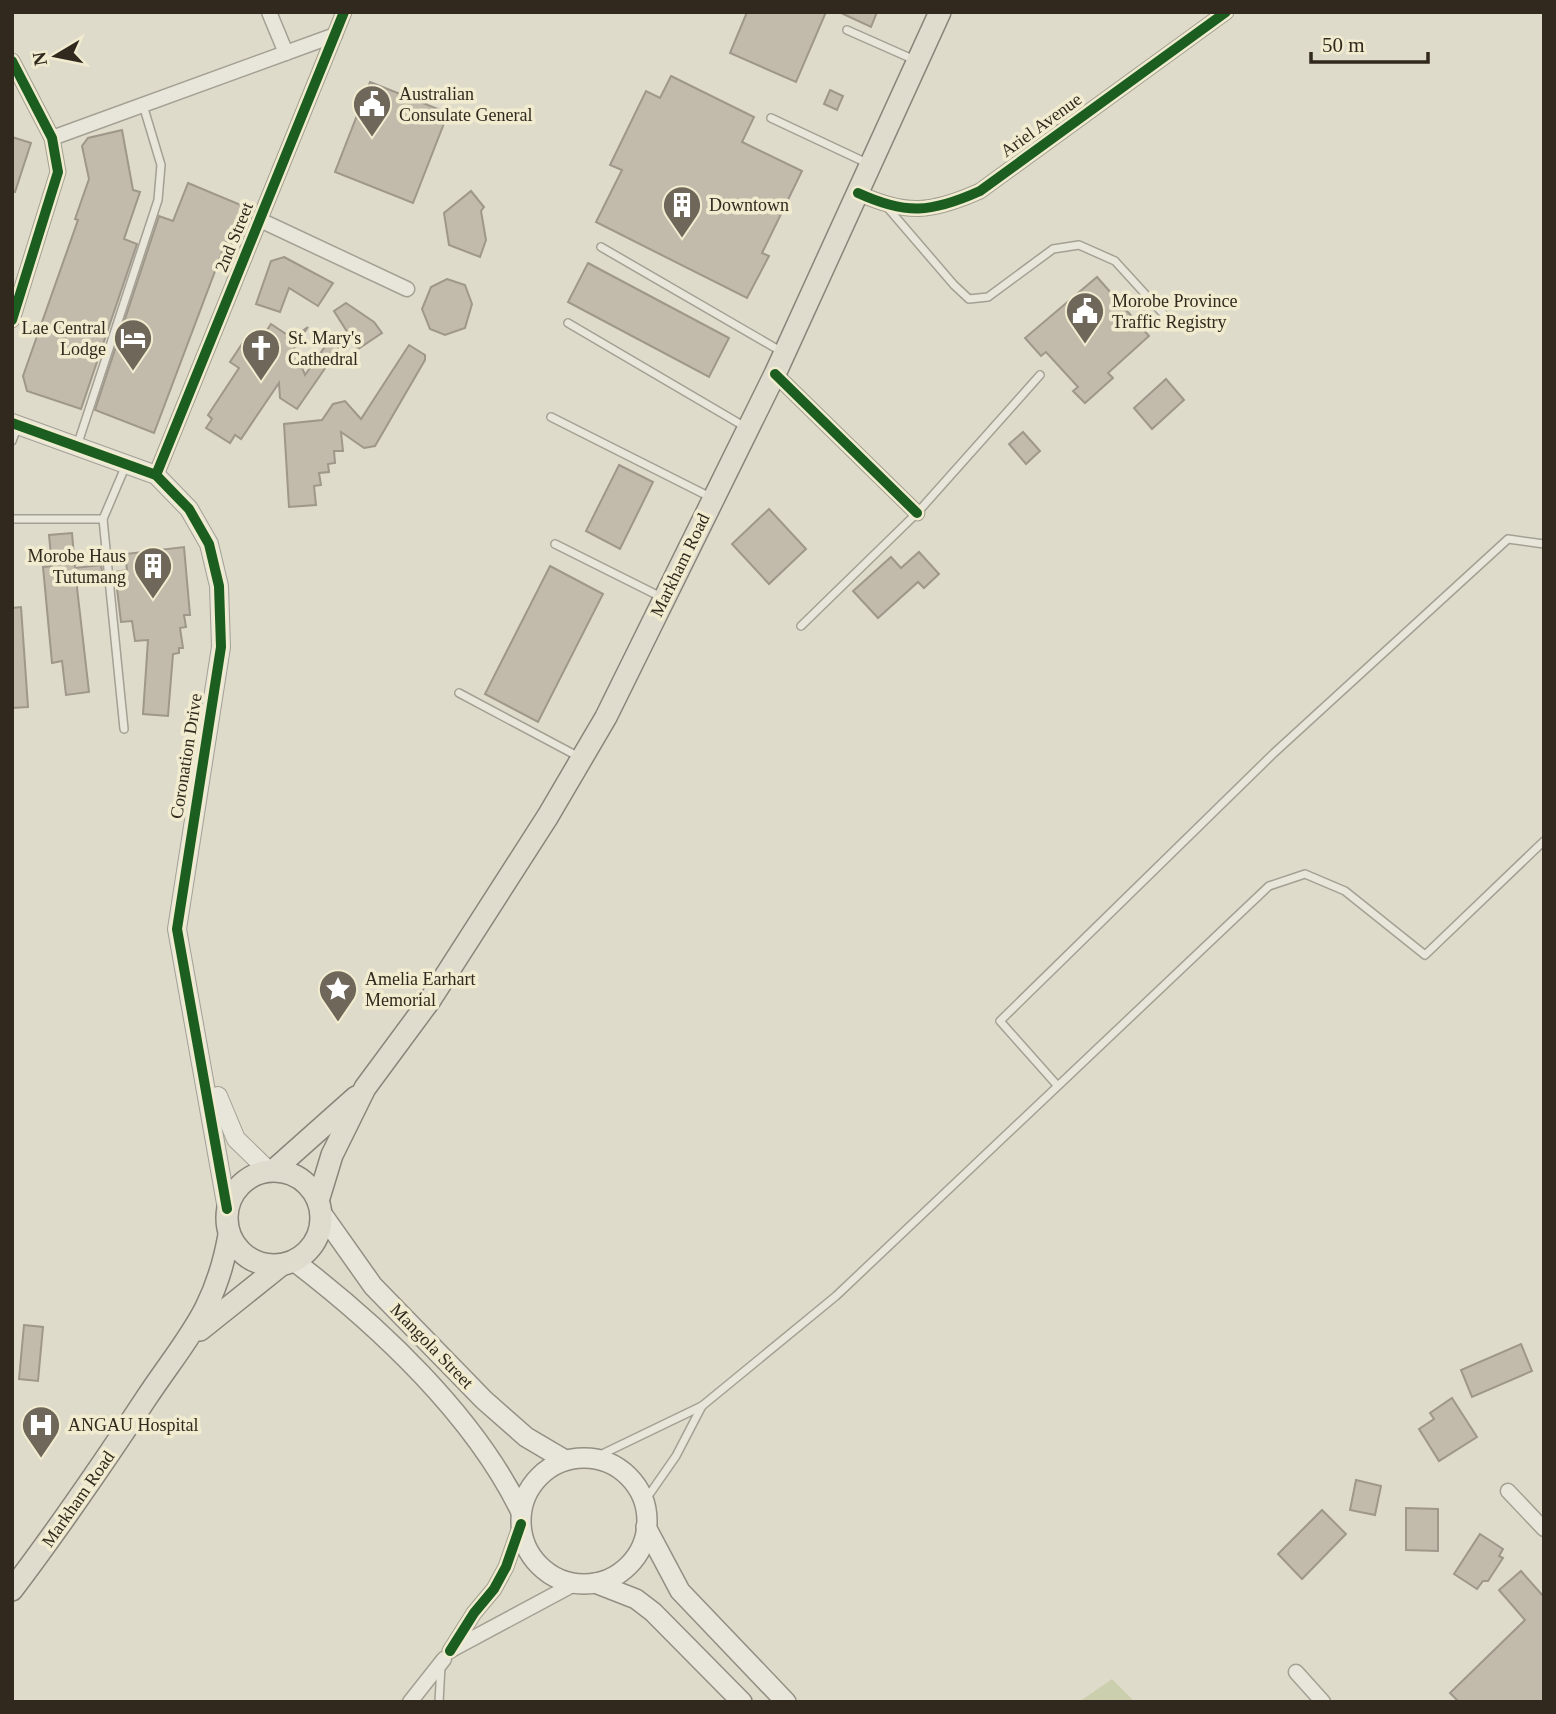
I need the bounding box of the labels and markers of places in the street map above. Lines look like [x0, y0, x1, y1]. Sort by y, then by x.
public building icon: Australian Consulate General [351, 83, 393, 138]
place label: Australian Consulate General [399, 84, 532, 125]
building icon: Downtown [661, 184, 703, 239]
place label: Downtown [709, 195, 789, 215]
public building icon: Morobe Province Traffic Registry [1064, 290, 1106, 345]
place label: Morobe Province Traffic Registry [1112, 291, 1237, 332]
hotel icon: Lae Central Lodge [112, 317, 154, 372]
place label: Lae Central Lodge [22, 318, 106, 359]
church icon: St. Mary's Cathedral [240, 327, 282, 382]
place label: St. Mary's Cathedral [288, 328, 361, 369]
building icon: Morobe Haus Tutumang [132, 545, 174, 600]
place label: Morobe Haus Tutumang [28, 546, 126, 587]
place icon: Amelia Earhart Memorial [317, 968, 359, 1023]
place label: Amelia Earhart Memorial [365, 969, 475, 1010]
hospital icon: ANGAU Hospital [20, 1404, 62, 1459]
place label: ANGAU Hospital [68, 1415, 199, 1435]

